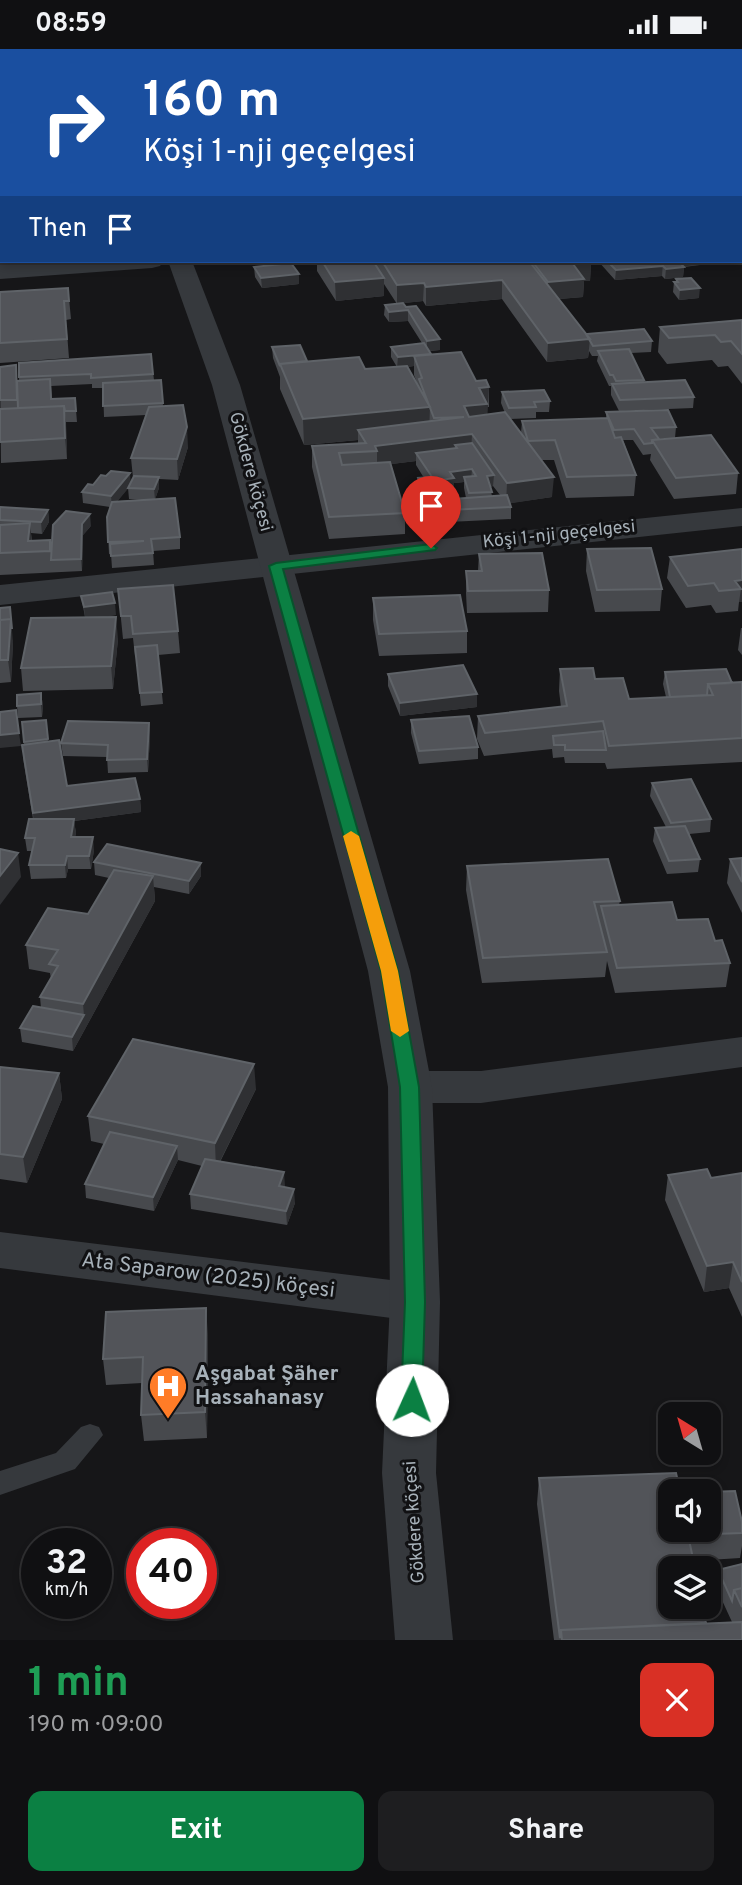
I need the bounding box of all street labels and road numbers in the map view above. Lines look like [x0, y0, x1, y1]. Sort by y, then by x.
street label: Gökdere köçesi [223, 410, 277, 534]
street label: Köşi 1-nji geçelgesi [482, 516, 636, 554]
street label: Ata Saparow (2025) köçesi [80, 1247, 336, 1305]
street label: Gökdere köçesi [399, 1460, 431, 1584]

